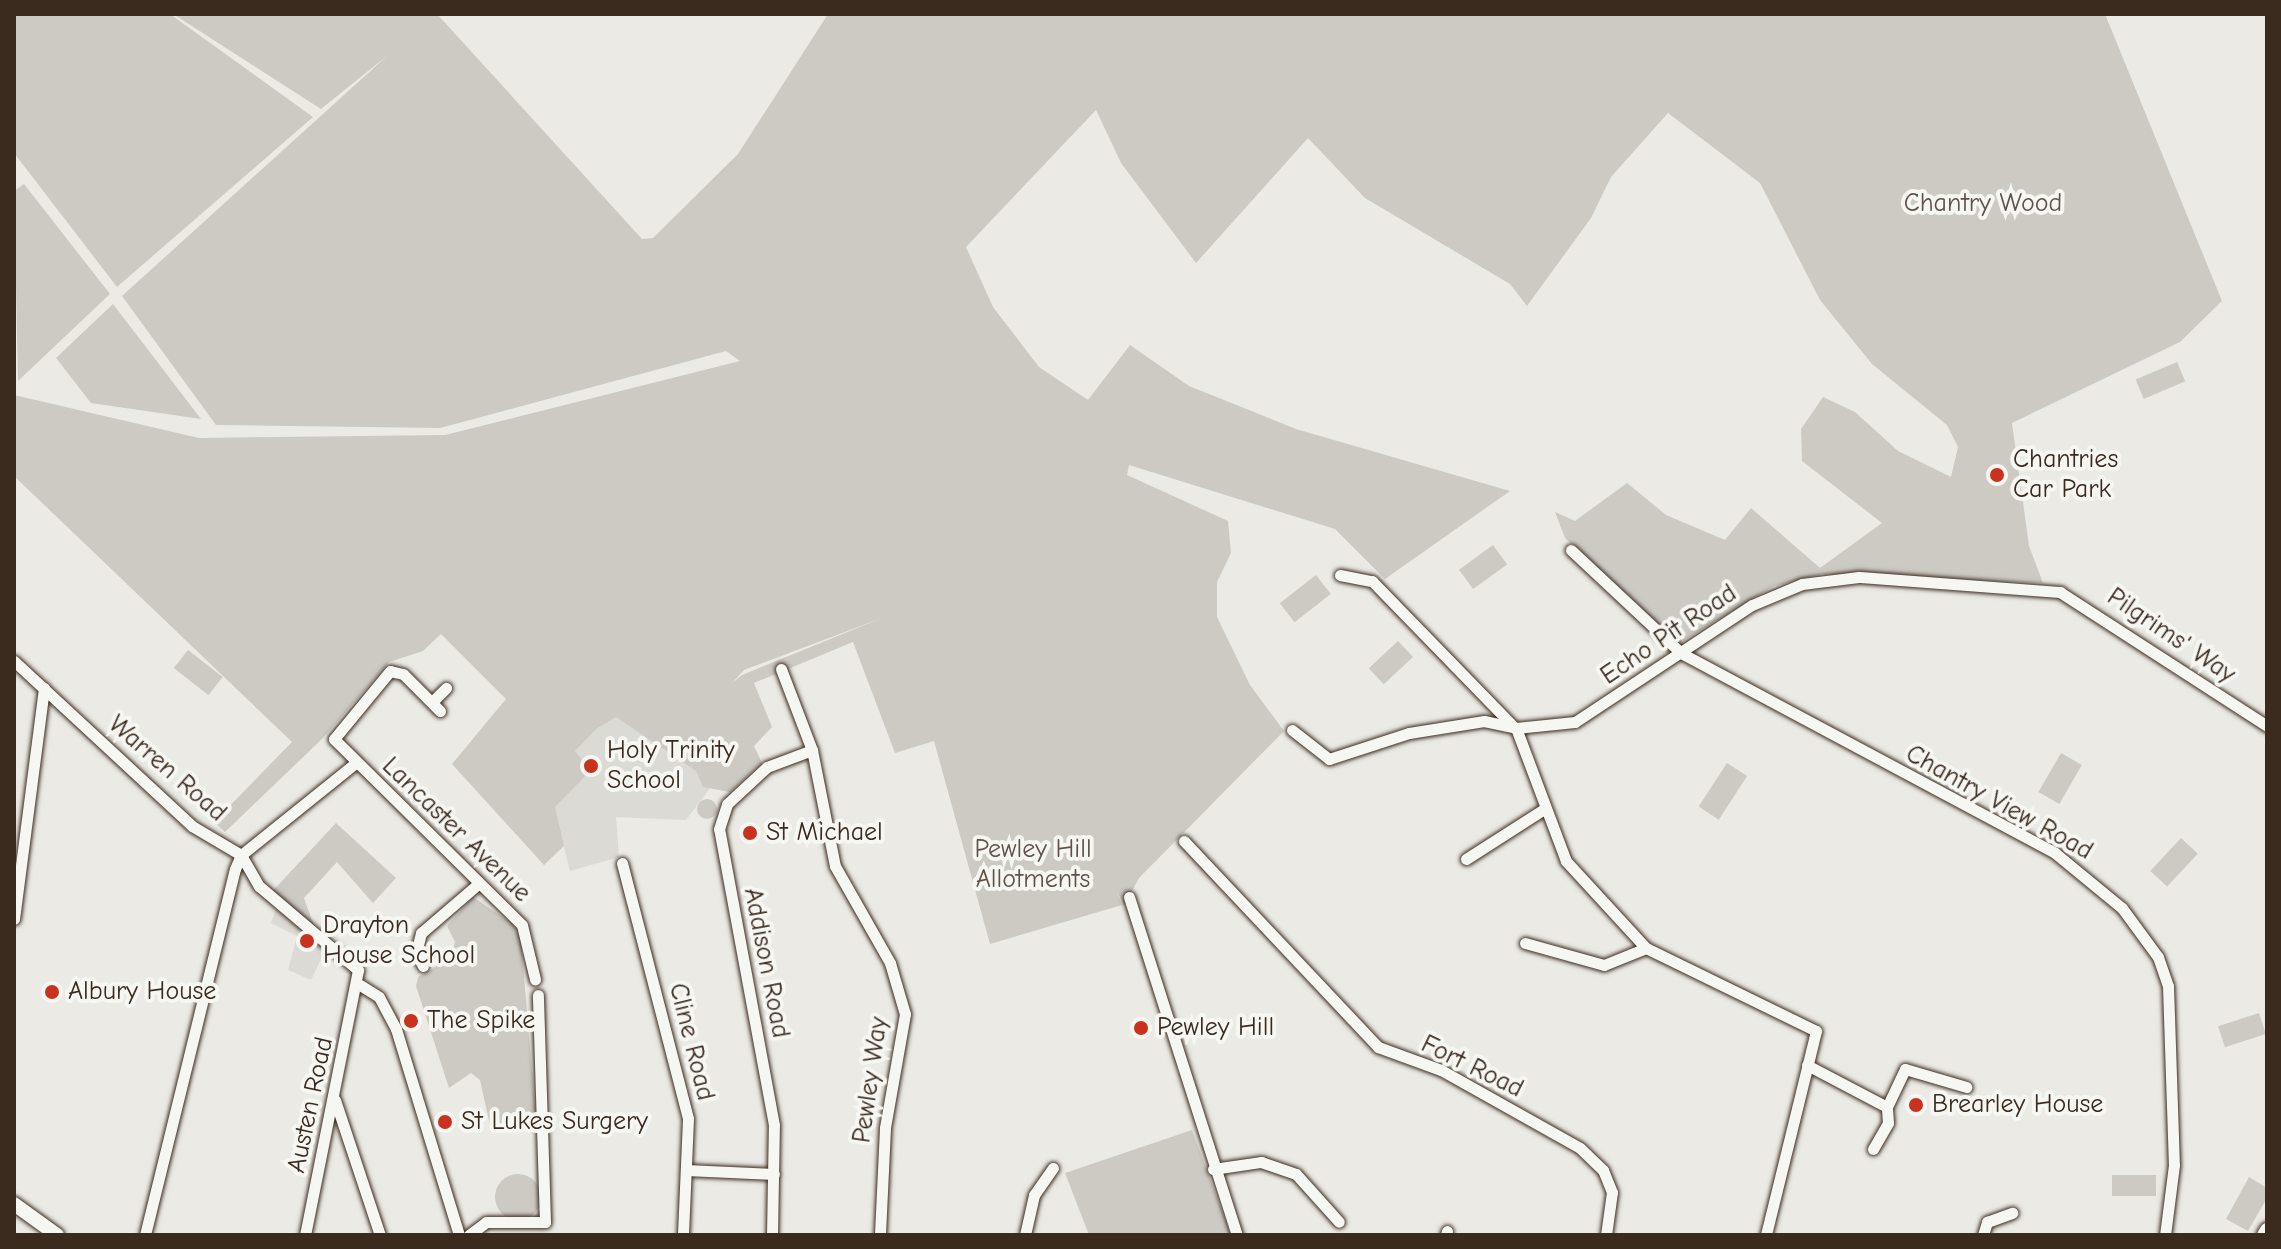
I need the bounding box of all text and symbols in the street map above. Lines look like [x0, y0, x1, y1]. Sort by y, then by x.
park label: Chantry Wood [1904, 188, 2062, 220]
place label: Chantries Car Park [2013, 444, 2118, 506]
marker: Chantries Car Park [1988, 466, 2006, 484]
street label: Echo Pit Road [1595, 578, 1743, 692]
street label: Pilgrims' Way [2101, 582, 2241, 690]
street label: Warren Road [101, 709, 233, 829]
place label: Holy Trinity School [607, 735, 735, 796]
street label: Chantry View Road [1900, 739, 2098, 867]
street label: Lancaster Avenue [375, 751, 537, 909]
marker: Holy Trinity School [582, 757, 600, 775]
place label: St Michael [766, 817, 883, 849]
marker: St Michael [741, 824, 759, 842]
park label: Pewley Hill Allotments [974, 834, 1092, 896]
street label: Addison Road [736, 885, 796, 1041]
place label: Drayton House School [323, 910, 475, 972]
marker: Drayton House School [298, 932, 316, 950]
place label: Albury House [68, 976, 216, 1008]
street label: Cline Road [661, 980, 721, 1104]
marker: Albury House [43, 983, 61, 1001]
place label: The Spike [427, 1005, 535, 1037]
marker: The Spike [402, 1012, 420, 1030]
place label: Pewley Hill [1157, 1012, 1274, 1044]
street label: Pewley Way [847, 1015, 895, 1145]
marker: Pewley Hill [1132, 1019, 1150, 1037]
street label: Fort Road [1416, 1029, 1528, 1105]
street label: Austen Road [281, 1034, 341, 1176]
place label: Brearley House [1932, 1089, 2103, 1121]
marker: Brearley House [1907, 1096, 1925, 1114]
place label: St Lukes Surgery [461, 1106, 648, 1138]
marker: St Lukes Surgery [436, 1113, 454, 1131]

